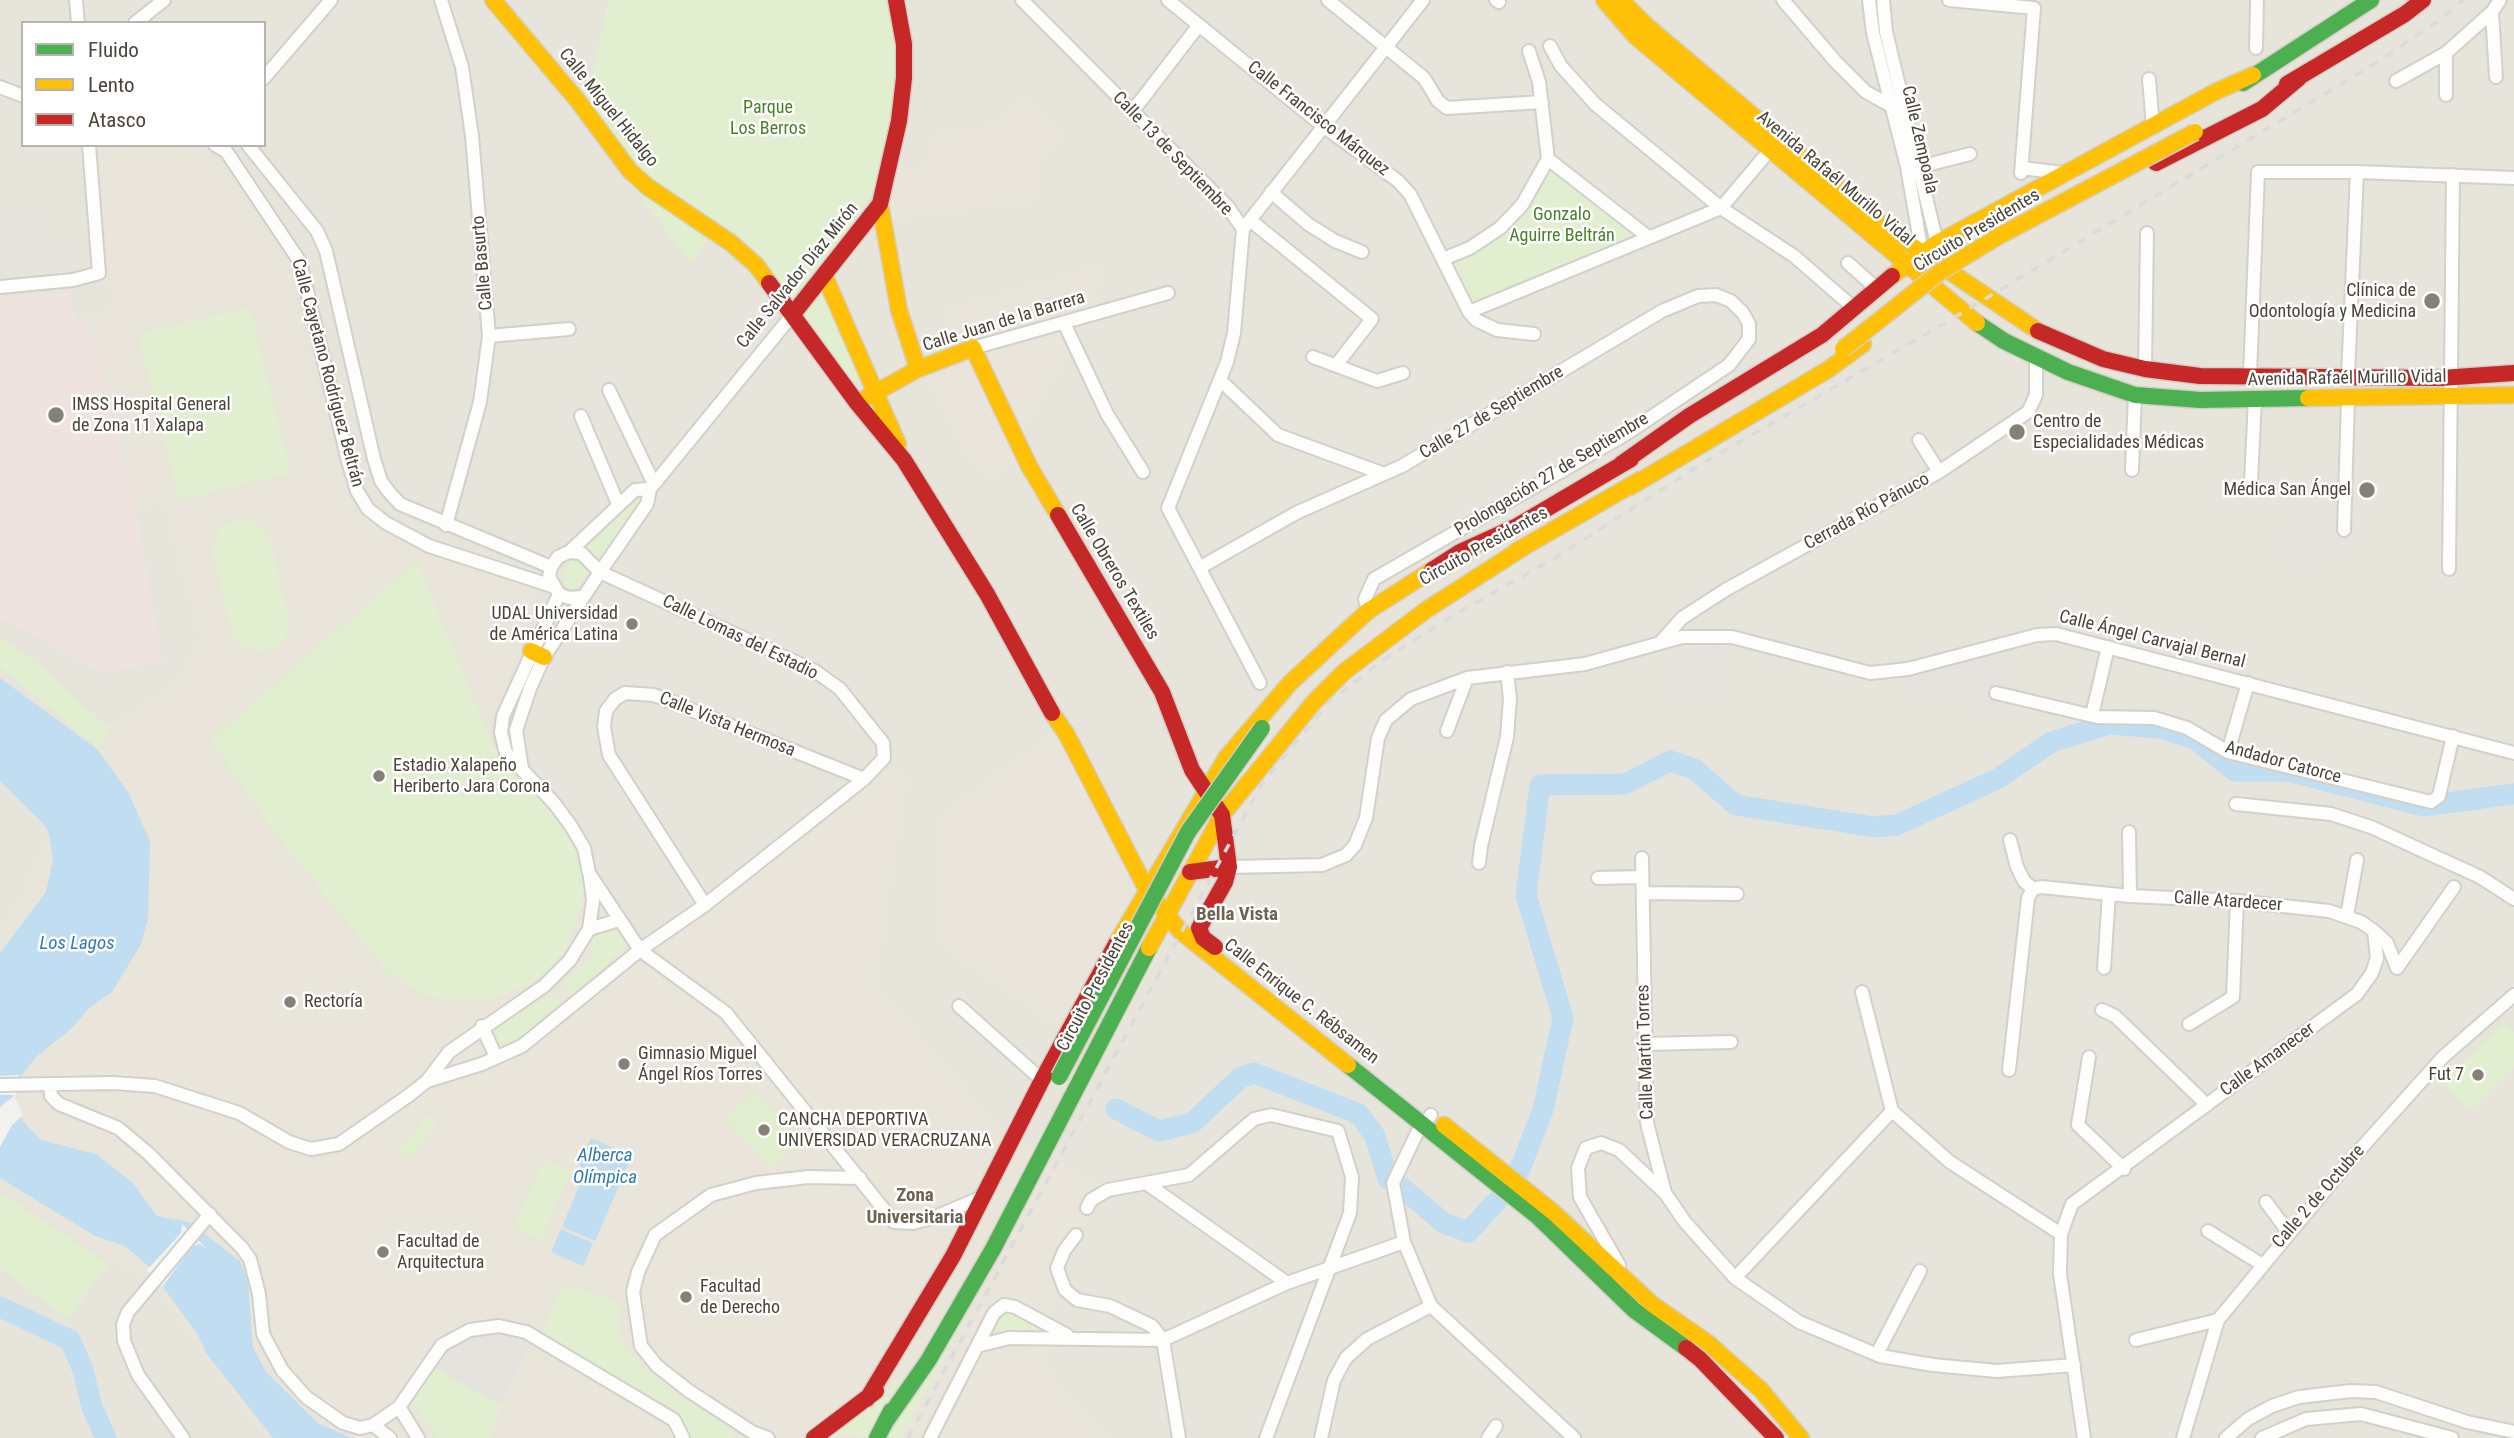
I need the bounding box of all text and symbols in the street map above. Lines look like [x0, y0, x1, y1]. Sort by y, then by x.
legend [21, 21, 266, 147]
text: Fluido [88, 38, 139, 62]
street label: Calle Miguel Hidalgo [553, 44, 663, 172]
street label: Calle Francisco Márquez [1243, 57, 1393, 181]
text: Lento [88, 73, 135, 97]
street label: Calle Zempoala [1896, 84, 1942, 196]
street label: Calle 13 de Septiembre [1107, 88, 1237, 220]
park label: Parque Los Berros [730, 97, 806, 140]
street label: Avenida Rafaél Murillo Vidal [1752, 107, 1918, 251]
text: Atasco [88, 108, 146, 132]
street label: Circuito Presidentes [1910, 185, 2044, 277]
street label: Calle Salvador Díaz Mirón [733, 199, 863, 353]
park label: Gonzalo Aguirre Beltrán [1509, 204, 1615, 246]
street label: Calle Basurto [468, 215, 498, 311]
street label: Calle Cayetano Rodríguez Beltrán [286, 256, 368, 490]
place label: Clínica de Odontología y Medicina [2249, 280, 2416, 322]
street label: Calle Juan de la Barrera [920, 287, 1088, 357]
marker: Clínica de Odontología y Medicina [2422, 291, 2442, 311]
street label: Calle 27 de Septiembre [1416, 362, 1568, 464]
street label: Avenida Rafaél Murillo Vidal [2247, 366, 2447, 392]
place label: IMSS Hospital General de Zona 11 Xalapa [72, 394, 231, 436]
marker: IMSS Hospital General de Zona 11 Xalapa [46, 405, 66, 425]
street label: Prolongación 27 de Septiembre [1451, 409, 1653, 541]
place label: Centro de Especialidades Médicas [2033, 411, 2204, 453]
marker: Centro de Especialidades Médicas [2007, 422, 2027, 442]
street label: Cerrada Río Pánuco [1801, 469, 1933, 555]
place label: Médica San Ángel [2223, 479, 2351, 501]
marker: Médica San Ángel [2357, 480, 2377, 500]
street label: Calle Obreros Textiles [1065, 500, 1163, 644]
street label: Circuito Presidentes [1416, 503, 1552, 591]
street label: Calle Lomas del Estadio [659, 591, 821, 685]
place label: UDAL Universidad de América Latina [489, 603, 618, 646]
street label: Calle Ángel Carvajal Bernal [2057, 606, 2247, 674]
marker: UDAL Universidad de América Latina [624, 616, 640, 632]
street label: Calle Vista Hermosa [656, 688, 798, 762]
street label: Andador Catorce [2223, 737, 2343, 789]
place label: Estadio Xalapeño Heriberto Jara Corona [393, 755, 550, 798]
marker: Estadio Xalapeño Heriberto Jara Corona [371, 768, 387, 784]
street label: Calle Atardecer [2173, 887, 2283, 917]
district label: Bella Vista [1196, 904, 1278, 926]
street label: Circuito Presidentes [1053, 919, 1139, 1055]
water label: Los Lagos [39, 933, 115, 955]
street label: Calle Enrique C. Rébsamen [1219, 935, 1383, 1069]
street label: Calle Martín Torres [1633, 984, 1659, 1120]
place label: Rectoría [304, 991, 363, 1013]
marker: Rectoría [282, 994, 298, 1010]
street label: Calle Amanecer [2217, 1018, 2319, 1102]
place label: Gimnasio Miguel Ángel Ríos Torres [638, 1043, 763, 1086]
marker: Gimnasio Miguel Ángel Ríos Torres [616, 1056, 632, 1072]
place label: Fut 7 [2428, 1064, 2464, 1086]
marker: Fut 7 [2470, 1067, 2486, 1083]
place label: CANCHA DEPORTIVA UNIVERSIDAD VERACRUZANA [778, 1109, 991, 1152]
marker: CANCHA DEPORTIVA UNIVERSIDAD VERACRUZANA [756, 1122, 772, 1138]
street label: Calle 2 de Octubre [2268, 1141, 2370, 1253]
water label: Alberca Olímpica [573, 1145, 637, 1189]
district label: Zona Universitaria [867, 1185, 963, 1229]
place label: Facultad de Arquitectura [397, 1231, 484, 1274]
marker: Facultad de Arquitectura [375, 1244, 391, 1260]
place label: Facultad de Derecho [700, 1276, 780, 1318]
marker: Facultad de Derecho [678, 1289, 694, 1305]

